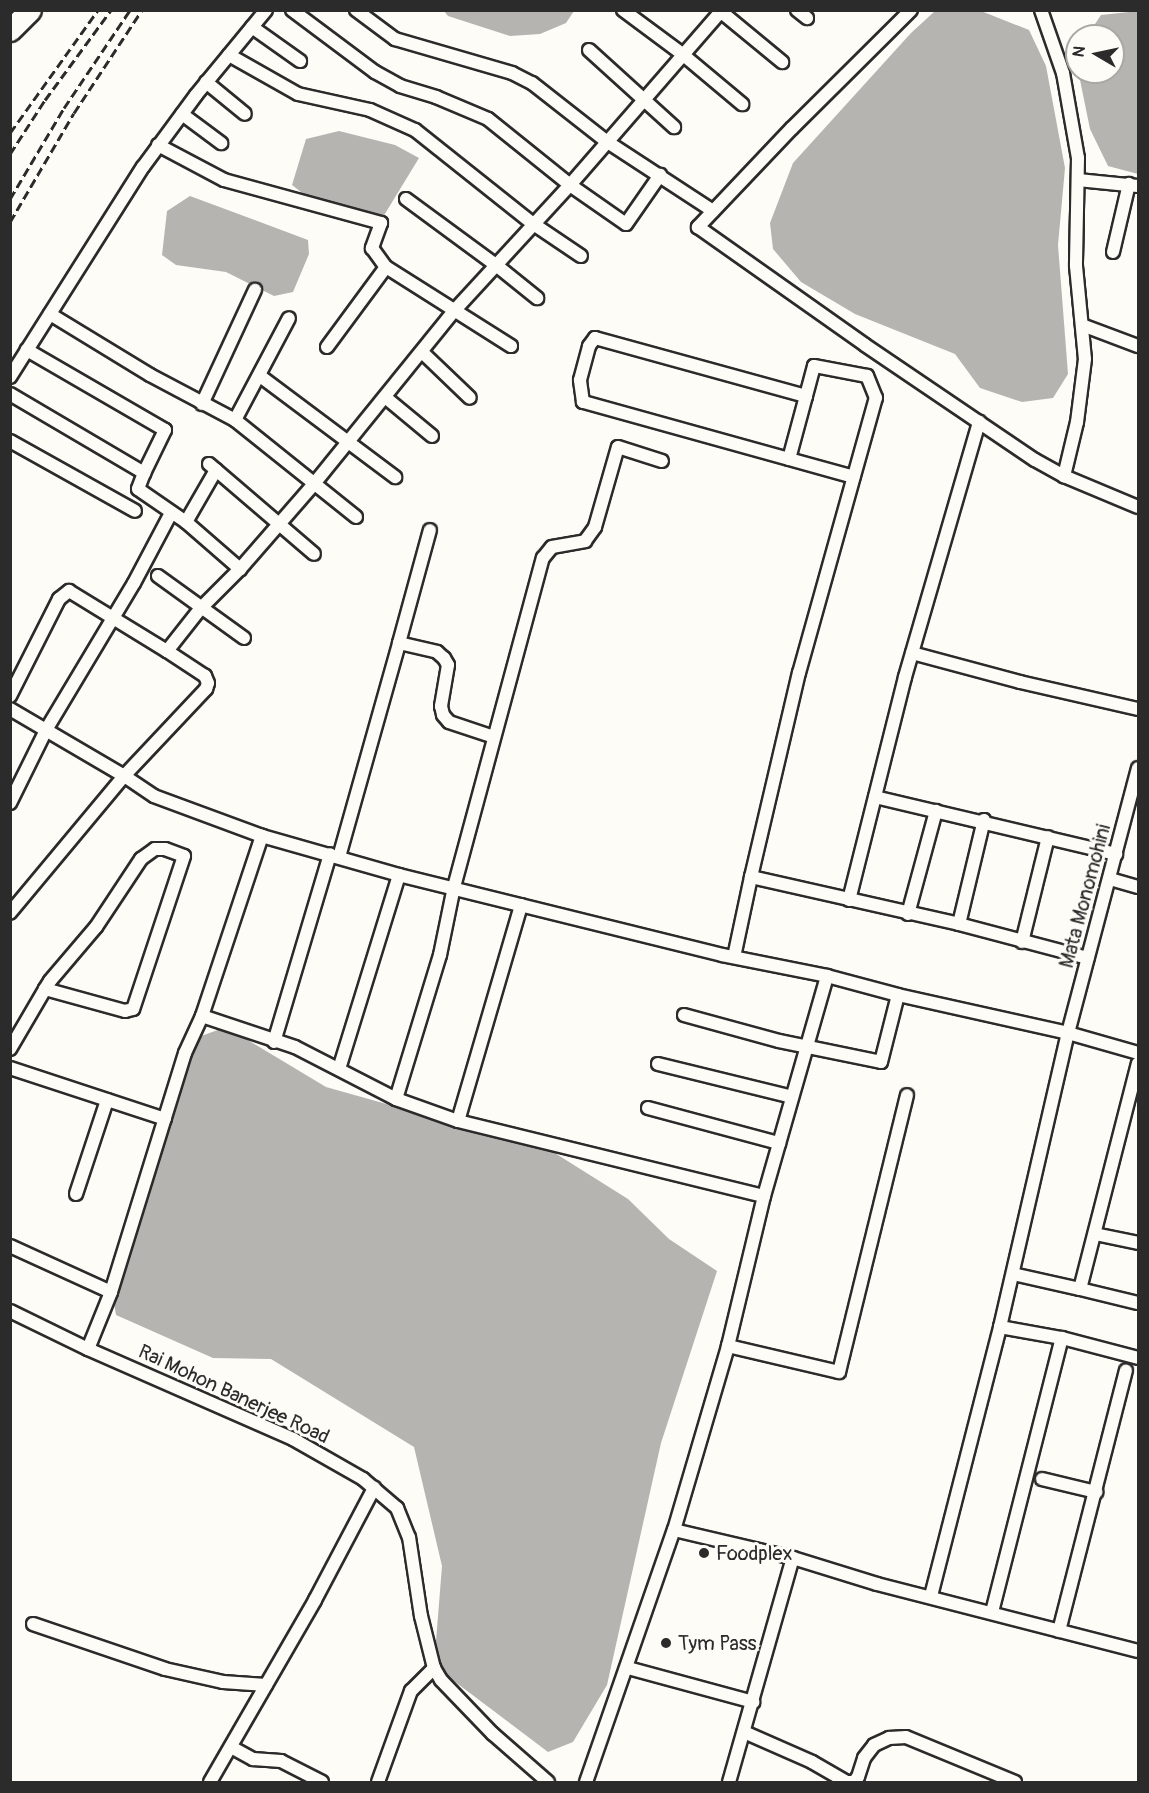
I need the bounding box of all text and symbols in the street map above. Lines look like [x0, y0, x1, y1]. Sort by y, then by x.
north arrow [1065, 24, 1125, 84]
text: N [1068, 45, 1090, 58]
street label: Mata Monomohini [1054, 821, 1116, 971]
street label: Rai Mohon Banerjee Road [135, 1339, 333, 1449]
place label: Foodplex [716, 1541, 792, 1565]
marker: Foodplex [697, 1546, 711, 1560]
place label: Tym Pass [678, 1631, 757, 1655]
marker: Tym Pass [659, 1636, 673, 1650]

